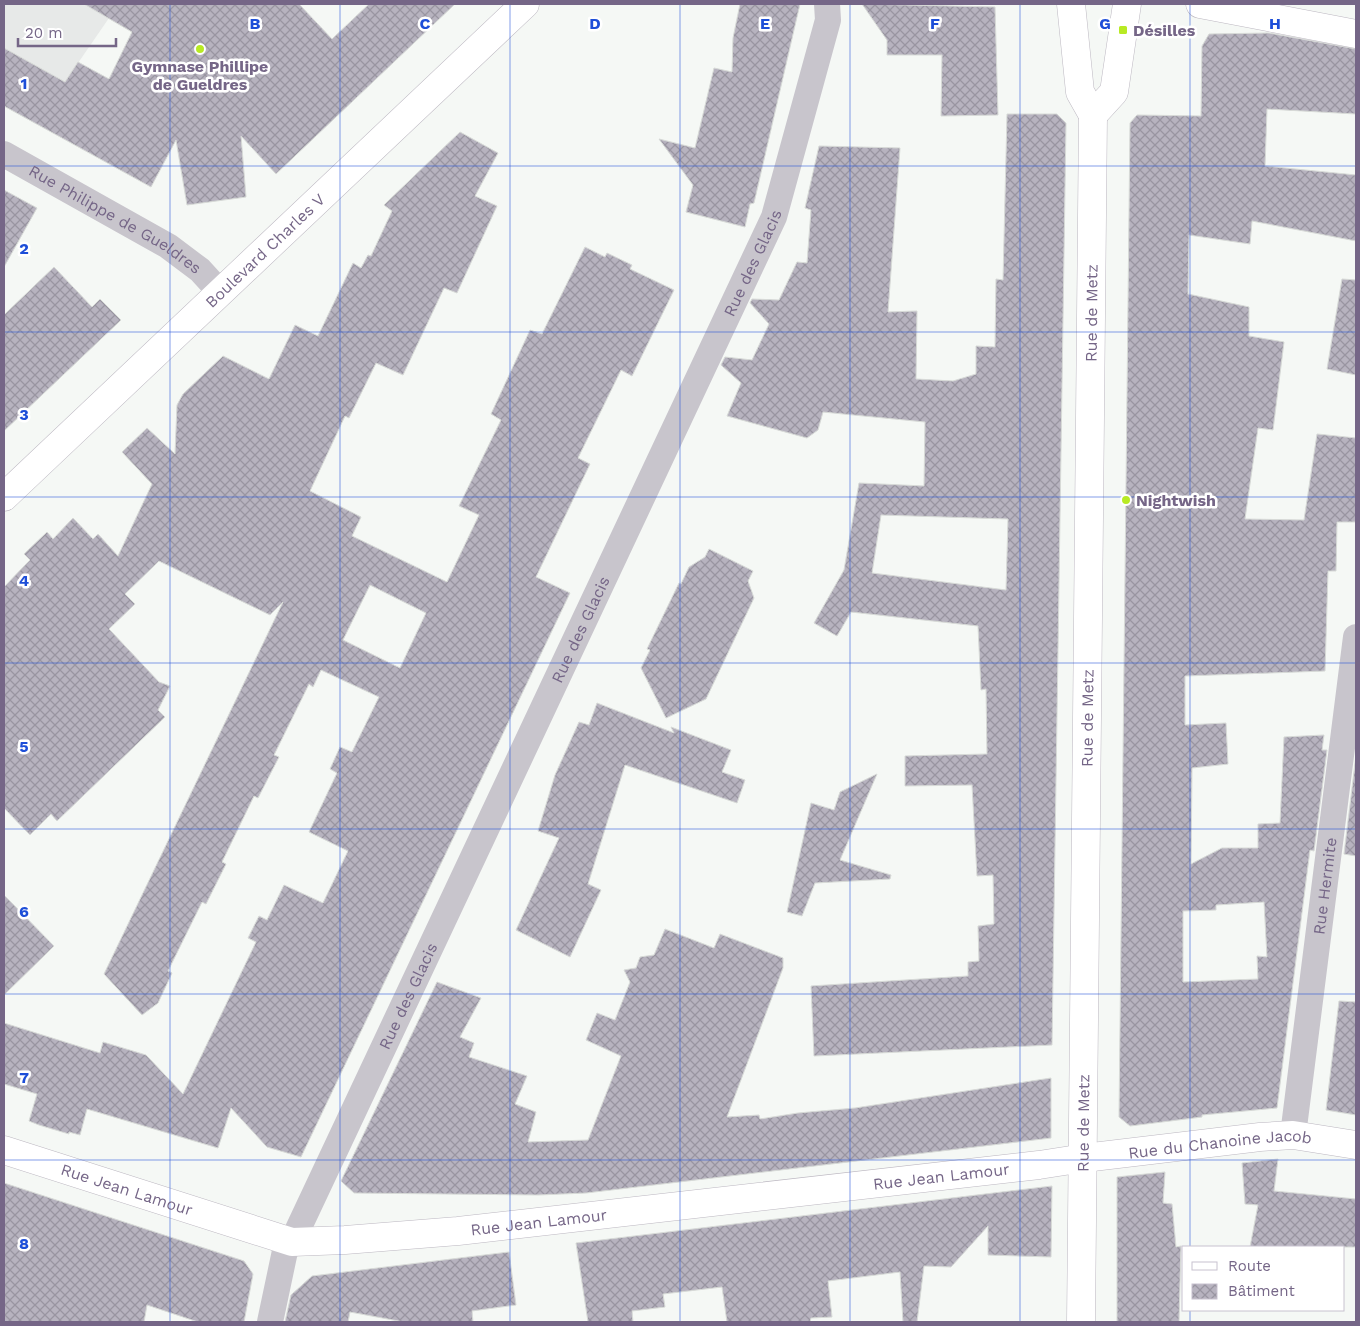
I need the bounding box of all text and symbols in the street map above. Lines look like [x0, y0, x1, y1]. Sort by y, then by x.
text: B [250, 14, 261, 33]
text: C [420, 14, 431, 33]
text: D [589, 14, 601, 33]
text: E [760, 14, 770, 33]
text: F [930, 14, 940, 33]
text: G [1099, 14, 1111, 33]
text: H [1269, 14, 1281, 33]
scale bar [18, 15, 115, 47]
place label: Désilles [1133, 21, 1196, 40]
text: 20 m [25, 24, 63, 42]
marker: Désilles [1117, 24, 1129, 36]
marker: Gymnase Phillipe de Gueldres [194, 43, 206, 55]
place label: Gymnase Phillipe de Gueldres [132, 57, 268, 94]
text: 1 [21, 74, 27, 93]
street label: Rue Philippe de Gueldres [26, 161, 205, 277]
street label: Boulevard Charles V [201, 189, 328, 311]
street label: Rue des Glacis [719, 208, 785, 319]
text: 2 [19, 239, 29, 258]
street label: Rue de Metz [1081, 264, 1101, 362]
text: 3 [19, 405, 29, 424]
place label: Nightwish [1136, 491, 1216, 510]
marker: Nightwish [1120, 494, 1132, 506]
text: 4 [19, 571, 29, 590]
street label: Rue des Glacis [547, 573, 613, 686]
street label: Rue de Metz [1077, 669, 1097, 767]
text: 5 [19, 737, 29, 756]
street label: Rue Hermite [1309, 836, 1340, 936]
text: 6 [19, 902, 29, 921]
street label: Rue des Glacis [375, 940, 441, 1052]
text: 7 [19, 1068, 29, 1087]
street label: Rue de Metz [1073, 1074, 1093, 1172]
street label: Rue du Chanoine Jacob [1127, 1126, 1313, 1162]
street label: Rue Jean Lamour [59, 1159, 196, 1219]
street label: Rue Jean Lamour [872, 1159, 1011, 1193]
street label: Rue Jean Lamour [470, 1205, 608, 1239]
text: 8 [19, 1234, 29, 1253]
legend [1182, 1246, 1345, 1311]
text: Route [1228, 1257, 1271, 1275]
text: Bâtiment [1228, 1282, 1295, 1300]

